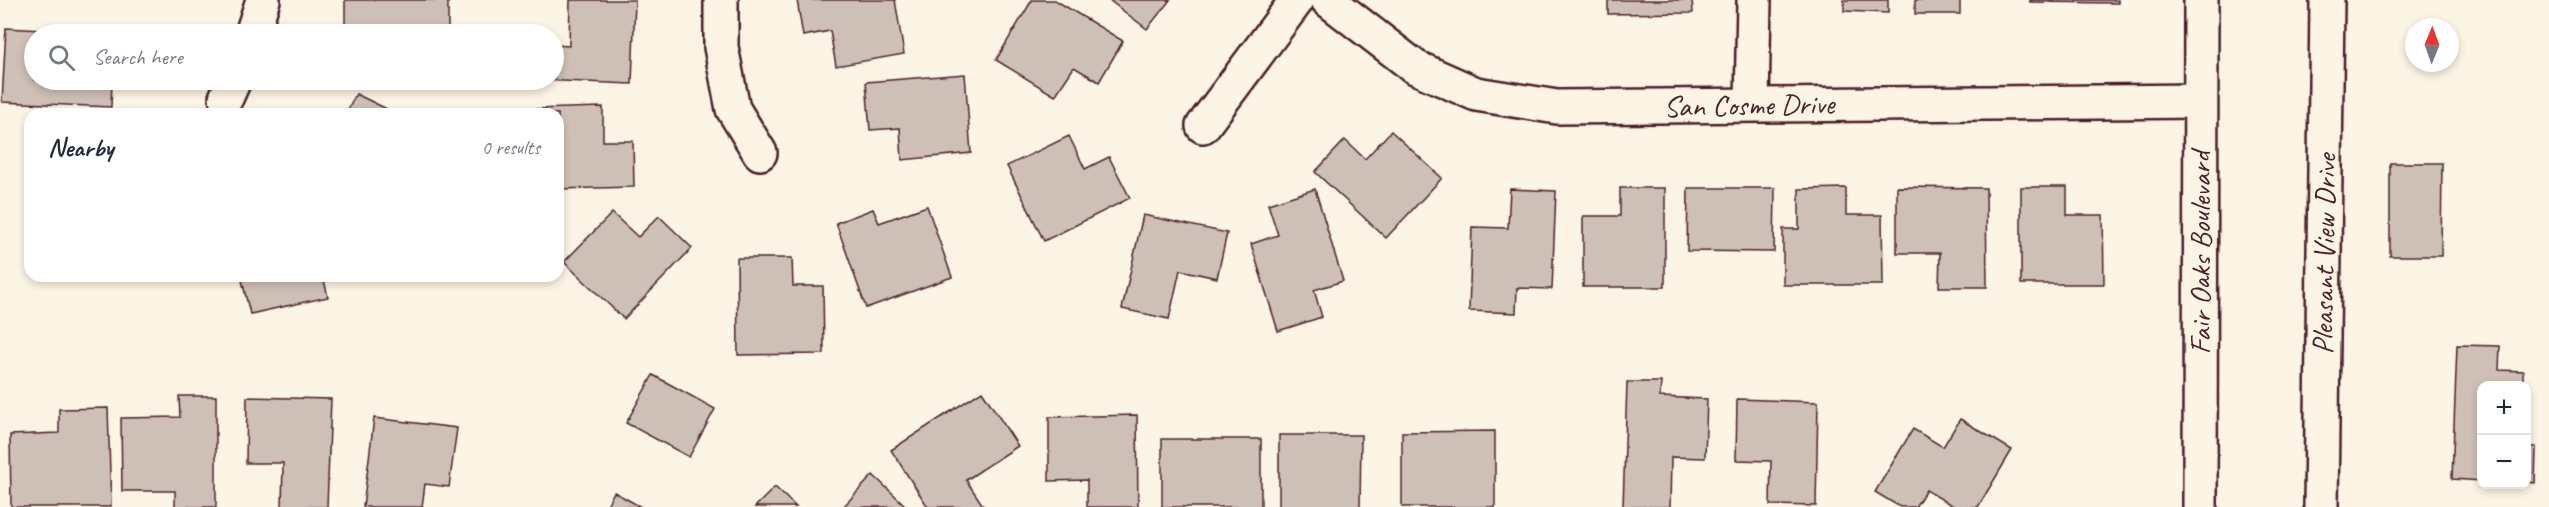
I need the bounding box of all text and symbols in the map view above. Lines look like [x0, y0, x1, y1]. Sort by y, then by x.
north arrow [2405, 18, 2459, 72]
search box [24, 24, 564, 90]
icon: search [45, 41, 78, 74]
text: Search here [93, 43, 183, 71]
street label: San Cosme Drive [1663, 84, 1837, 125]
text: Nearby [48, 131, 113, 164]
text: 0 results [481, 135, 540, 160]
street label: Fair Oaks Boulevard [2181, 147, 2219, 354]
street label: Pleasant View Drive [2303, 151, 2345, 355]
map controls [2477, 381, 2531, 489]
button: + [2477, 381, 2531, 435]
button: − [2477, 435, 2531, 489]

